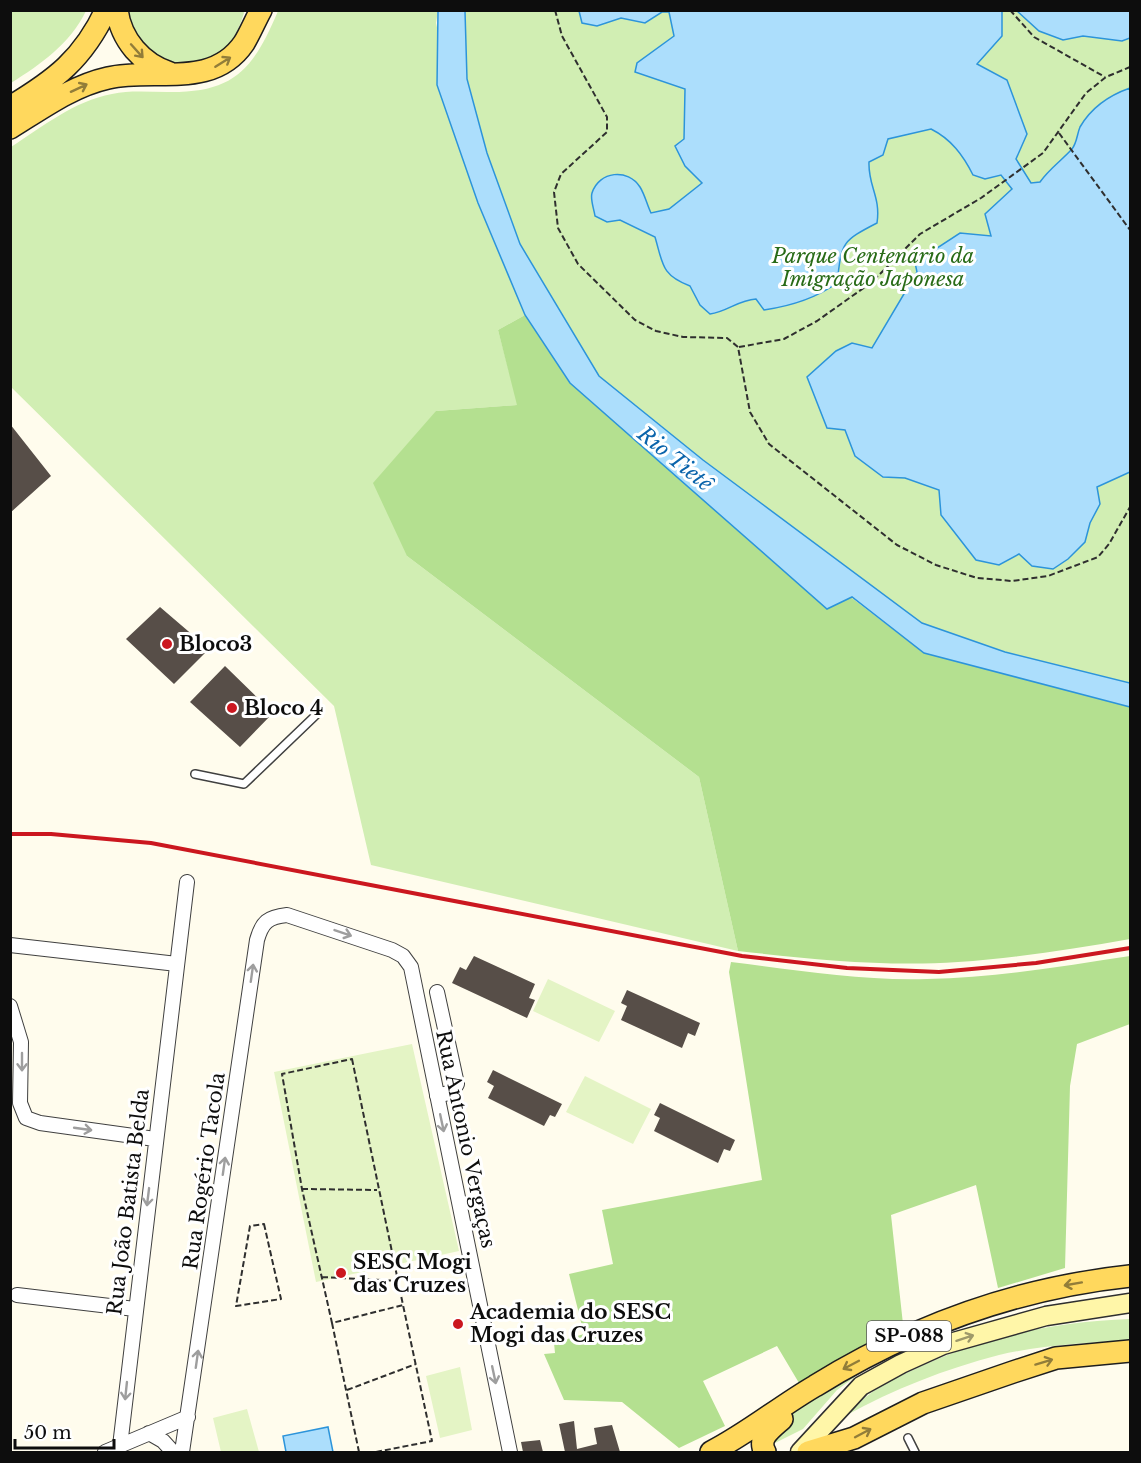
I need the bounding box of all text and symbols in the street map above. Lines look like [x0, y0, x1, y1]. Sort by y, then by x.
one-way arrow [130, 43, 144, 58]
one-way arrow [214, 56, 231, 68]
one-way arrow [70, 81, 88, 93]
park label: Parque Centenário da Imigração Japonesa [771, 244, 974, 291]
water label: Rio Tietê [632, 420, 719, 498]
place label: Bloco3 [179, 632, 252, 656]
marker: Bloco3 [160, 637, 174, 651]
place label: Bloco 4 [244, 696, 323, 720]
marker: Bloco 4 [225, 701, 239, 715]
one-way arrow [333, 929, 352, 940]
one-way arrow [247, 963, 258, 983]
street label: Rua Antonio Vergaças [431, 1028, 501, 1250]
one-way arrow [16, 1051, 28, 1071]
street label: Rua Rogério Tacola [178, 1070, 230, 1271]
street label: Rua João Batista Belda [102, 1086, 154, 1317]
one-way arrow [437, 1113, 449, 1132]
one-way arrow [72, 1124, 92, 1135]
one-way arrow [219, 1157, 230, 1176]
one-way arrow [142, 1186, 153, 1206]
place label: SESC Mogi das Cruzes [353, 1250, 472, 1297]
marker: SESC Mogi das Cruzes [334, 1266, 348, 1280]
one-way arrow [1063, 1279, 1083, 1290]
place label: Academia do SESC Mogi das Cruzes [469, 1300, 671, 1347]
marker: Academia do SESC Mogi das Cruzes [451, 1317, 465, 1331]
road number: SP-088 [867, 1321, 951, 1351]
one-way arrow [955, 1332, 974, 1343]
one-way arrow [191, 1350, 202, 1369]
one-way arrow [1034, 1356, 1053, 1367]
one-way arrow [843, 1359, 860, 1371]
one-way arrow [489, 1365, 500, 1385]
one-way arrow [120, 1380, 131, 1400]
scale bar [15, 1412, 114, 1450]
text: 50 m [24, 1422, 72, 1444]
one-way arrow [854, 1427, 871, 1439]

